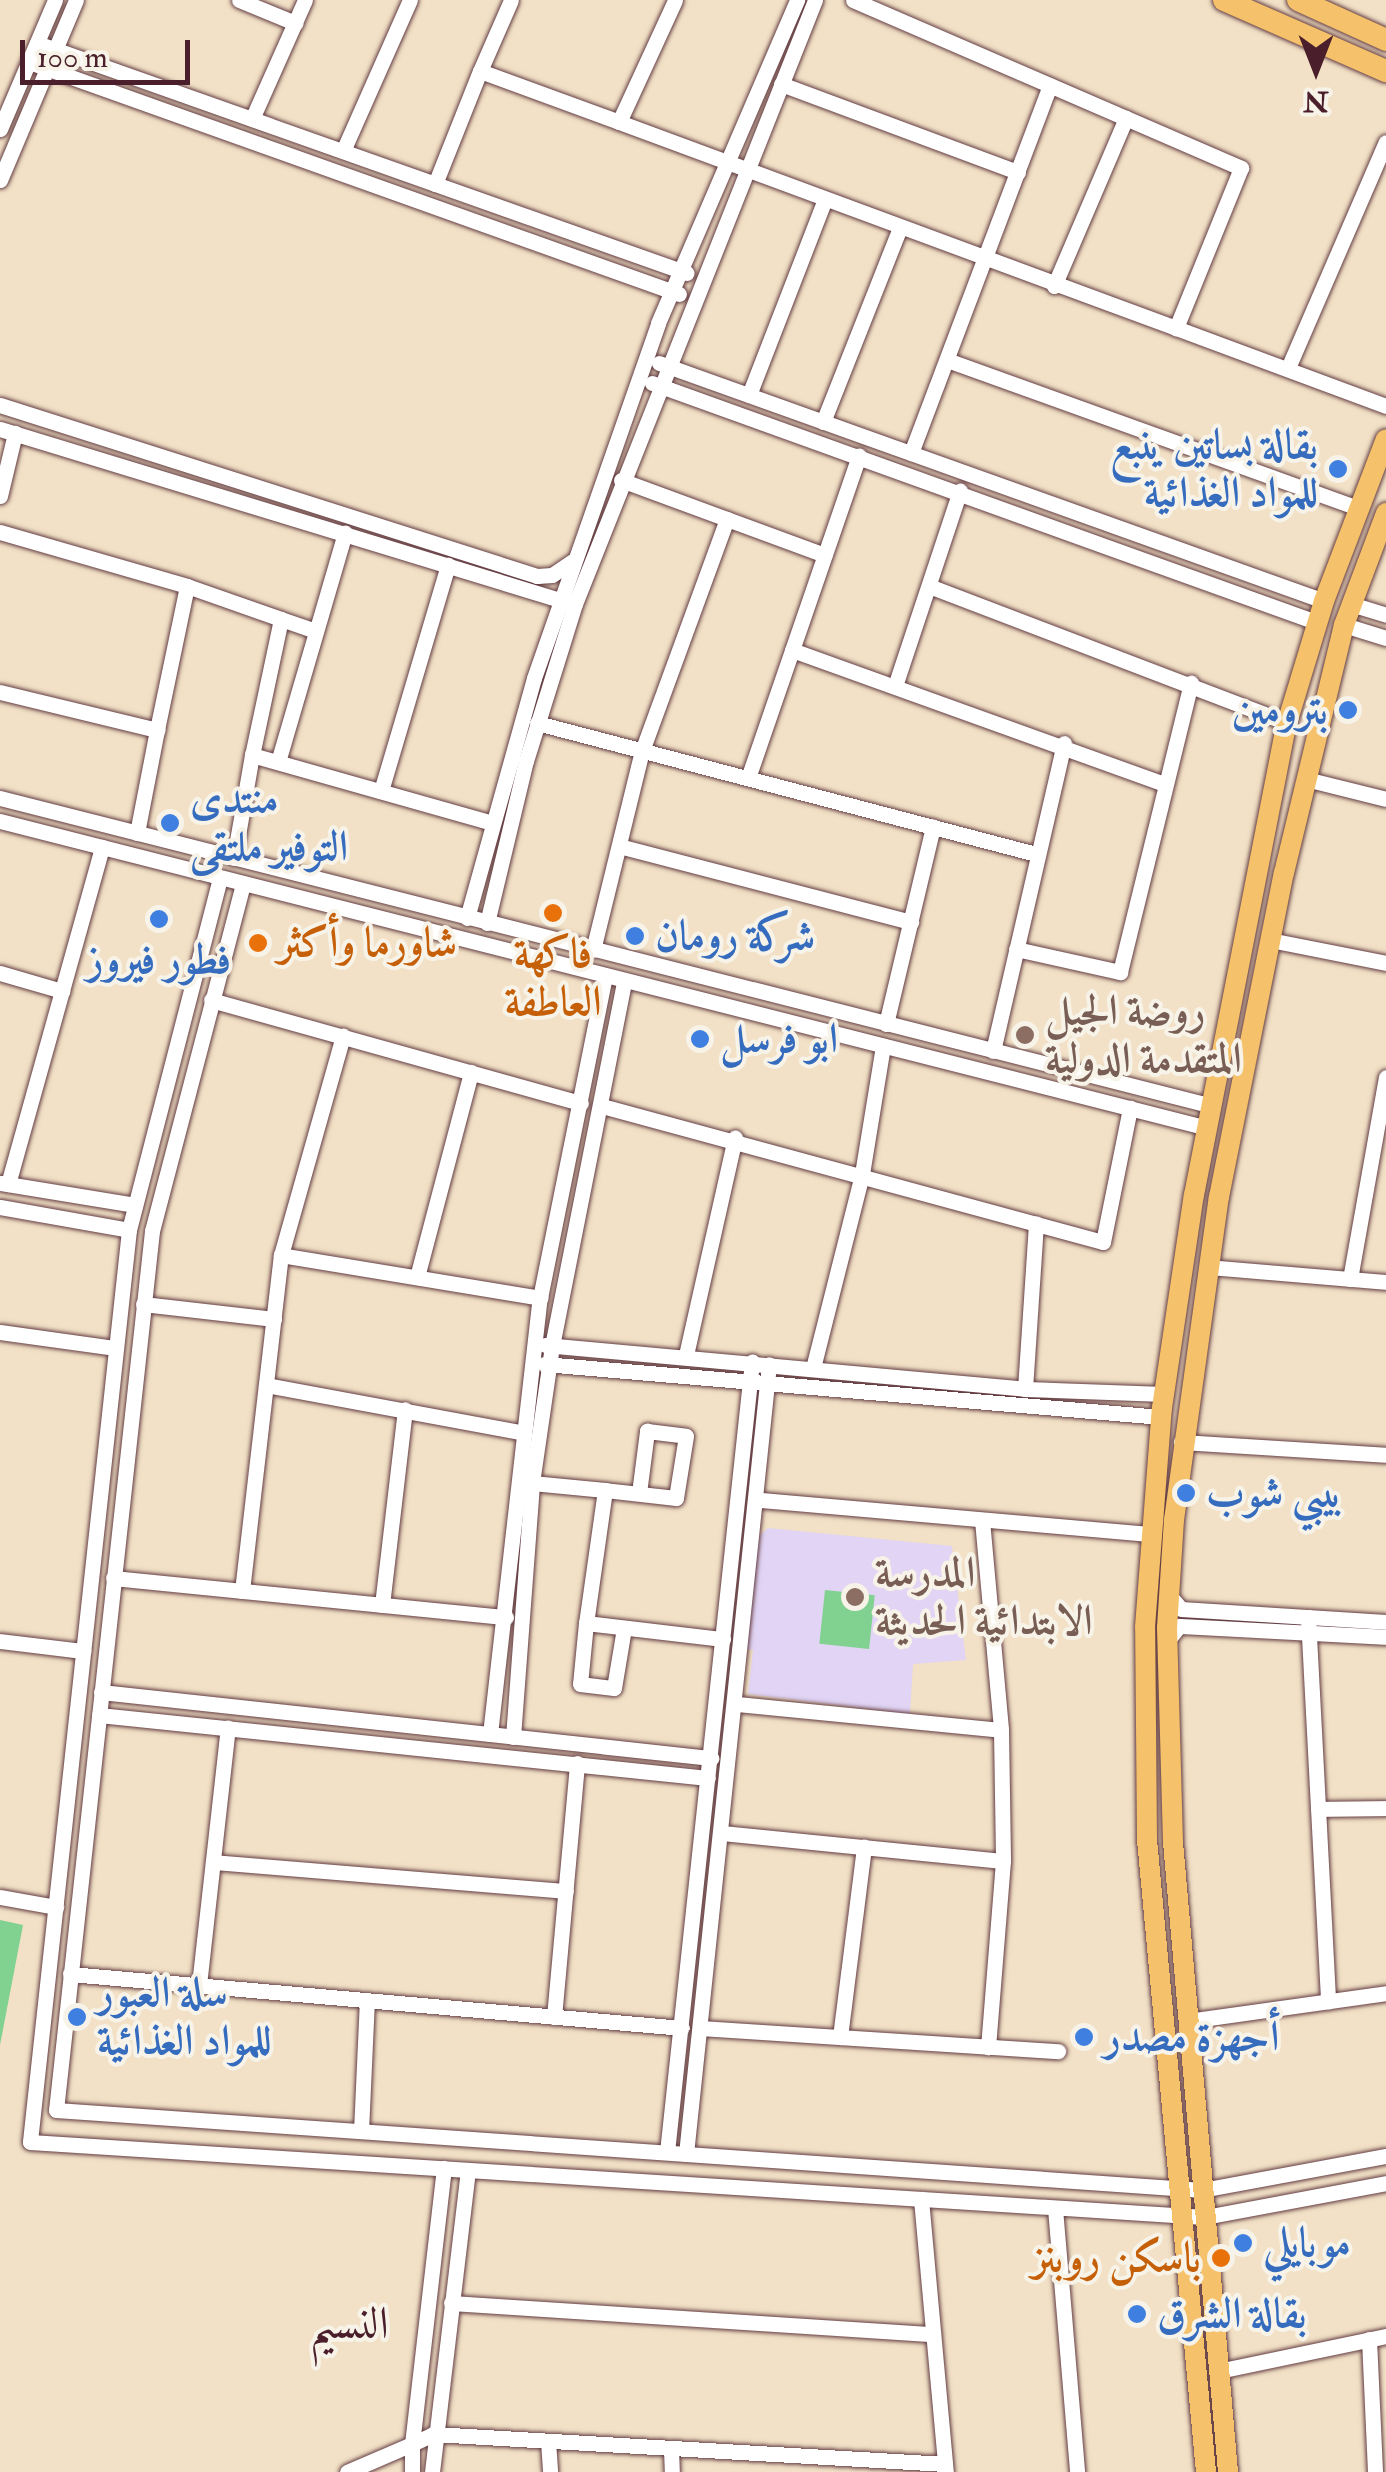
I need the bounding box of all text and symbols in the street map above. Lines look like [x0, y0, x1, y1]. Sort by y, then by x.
scale bar [25, 20, 195, 82]
north arrow [1266, 20, 1366, 120]
text: 100 m [37, 39, 108, 76]
text: N [1303, 83, 1329, 118]
place label: بقالة بساتين ينبع للمواد الغذائية [1110, 420, 1318, 518]
marker: بقالة بساتين ينبع للمواد الغذائية [1327, 458, 1349, 480]
place label: بترومين [1232, 685, 1328, 735]
marker: بترومين [1337, 699, 1359, 721]
place label: منتدى التوفير ملتقى [190, 774, 348, 872]
marker: منتدى التوفير ملتقى [159, 812, 181, 834]
marker: فاكهة العاطفة [542, 902, 564, 924]
marker: فطور فيروز [148, 908, 170, 930]
place label: شركة رومان [655, 911, 815, 961]
place label: شاورما وأكثر [278, 918, 457, 968]
marker: شركة رومان [624, 925, 646, 947]
place label: فاكهة العاطفة [504, 929, 602, 1028]
marker: شاورما وأكثر [247, 932, 269, 954]
place label: فطور فيروز [87, 935, 231, 985]
place label: روضة الجيل المتقدمة الدولية [1045, 986, 1242, 1084]
place label: ابو فرسل [720, 1014, 838, 1064]
marker: روضة الجيل المتقدمة الدولية [1014, 1024, 1036, 1046]
marker: ابو فرسل [689, 1028, 711, 1050]
place label: بيبي شوب [1206, 1468, 1343, 1518]
marker: بيبي شوب [1175, 1482, 1197, 1504]
place label: المدرسة الابتدائية الحديثة [875, 1548, 1093, 1646]
marker: المدرسة الابتدائية الحديثة [844, 1586, 866, 1608]
place label: سلة العبور للمواد الغذائية [97, 1968, 271, 2066]
marker: سلة العبور للمواد الغذائية [66, 2006, 88, 2028]
place label: أجهزة مصدر [1104, 2012, 1280, 2062]
marker: أجهزة مصدر [1073, 2026, 1095, 2048]
place label: موبايلي [1263, 2218, 1351, 2268]
marker: موبايلي [1232, 2232, 1254, 2254]
place label: باسكن روبنز [1032, 2233, 1201, 2283]
marker: باسكن روبنز [1210, 2247, 1232, 2269]
place label: بقالة الشرق [1157, 2289, 1307, 2339]
district label: النسيم [309, 2298, 389, 2352]
marker: بقالة الشرق [1126, 2303, 1148, 2325]

